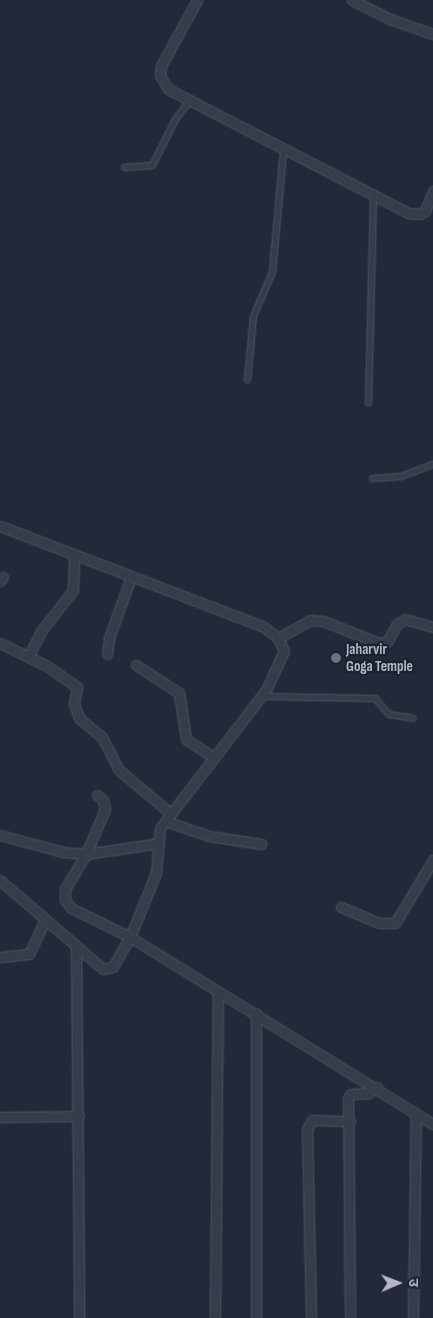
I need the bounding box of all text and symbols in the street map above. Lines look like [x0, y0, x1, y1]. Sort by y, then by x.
place label: Jaharvir Goga Temple [346, 640, 413, 675]
marker: Jaharvir Goga Temple [330, 652, 342, 664]
north arrow [373, 1258, 423, 1308]
text: उ [405, 1278, 422, 1287]

